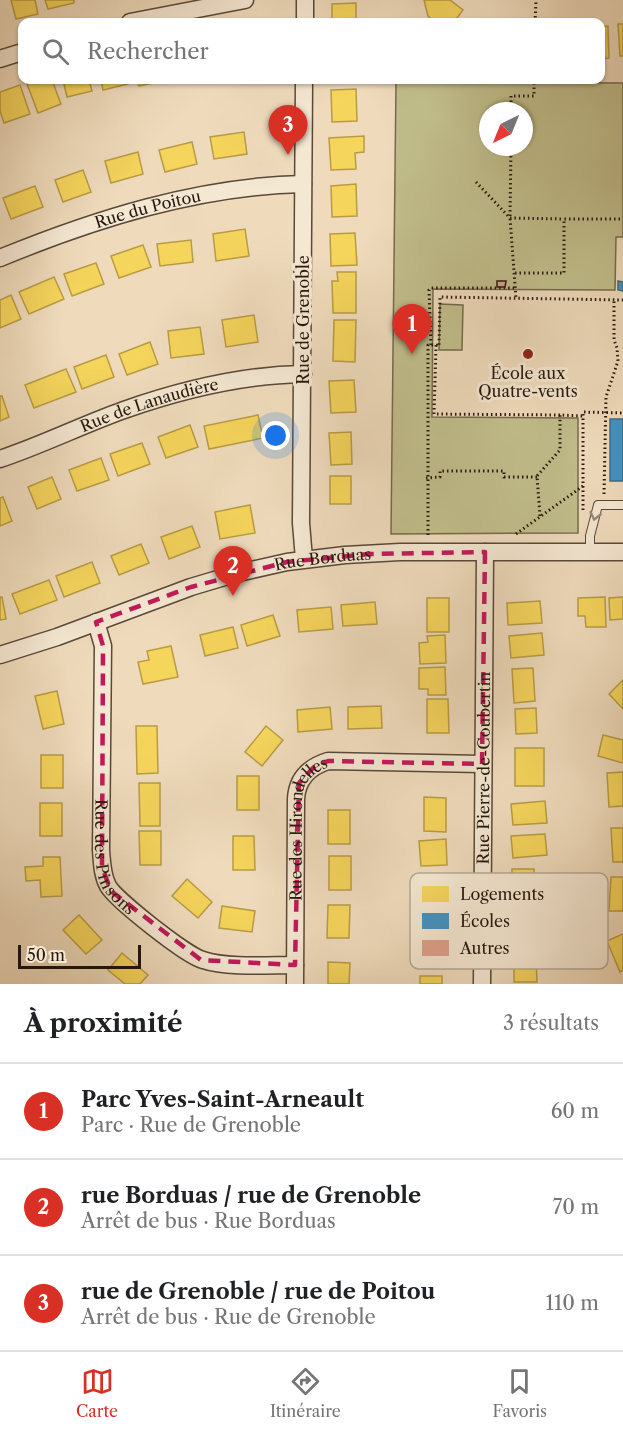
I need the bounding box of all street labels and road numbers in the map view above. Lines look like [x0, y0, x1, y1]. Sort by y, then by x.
street label: Rue du Poitou [92, 185, 203, 232]
street label: Rue de Grenoble [293, 255, 313, 385]
street label: Rue de Lanaudière [77, 374, 220, 436]
street label: Rue Borduas [272, 544, 372, 575]
street label: Rue Pierre-de-Coubertin [473, 672, 494, 864]
street label: Rue des Hirondelles [285, 752, 330, 901]
street label: Rue des Pinsons [91, 799, 140, 919]

